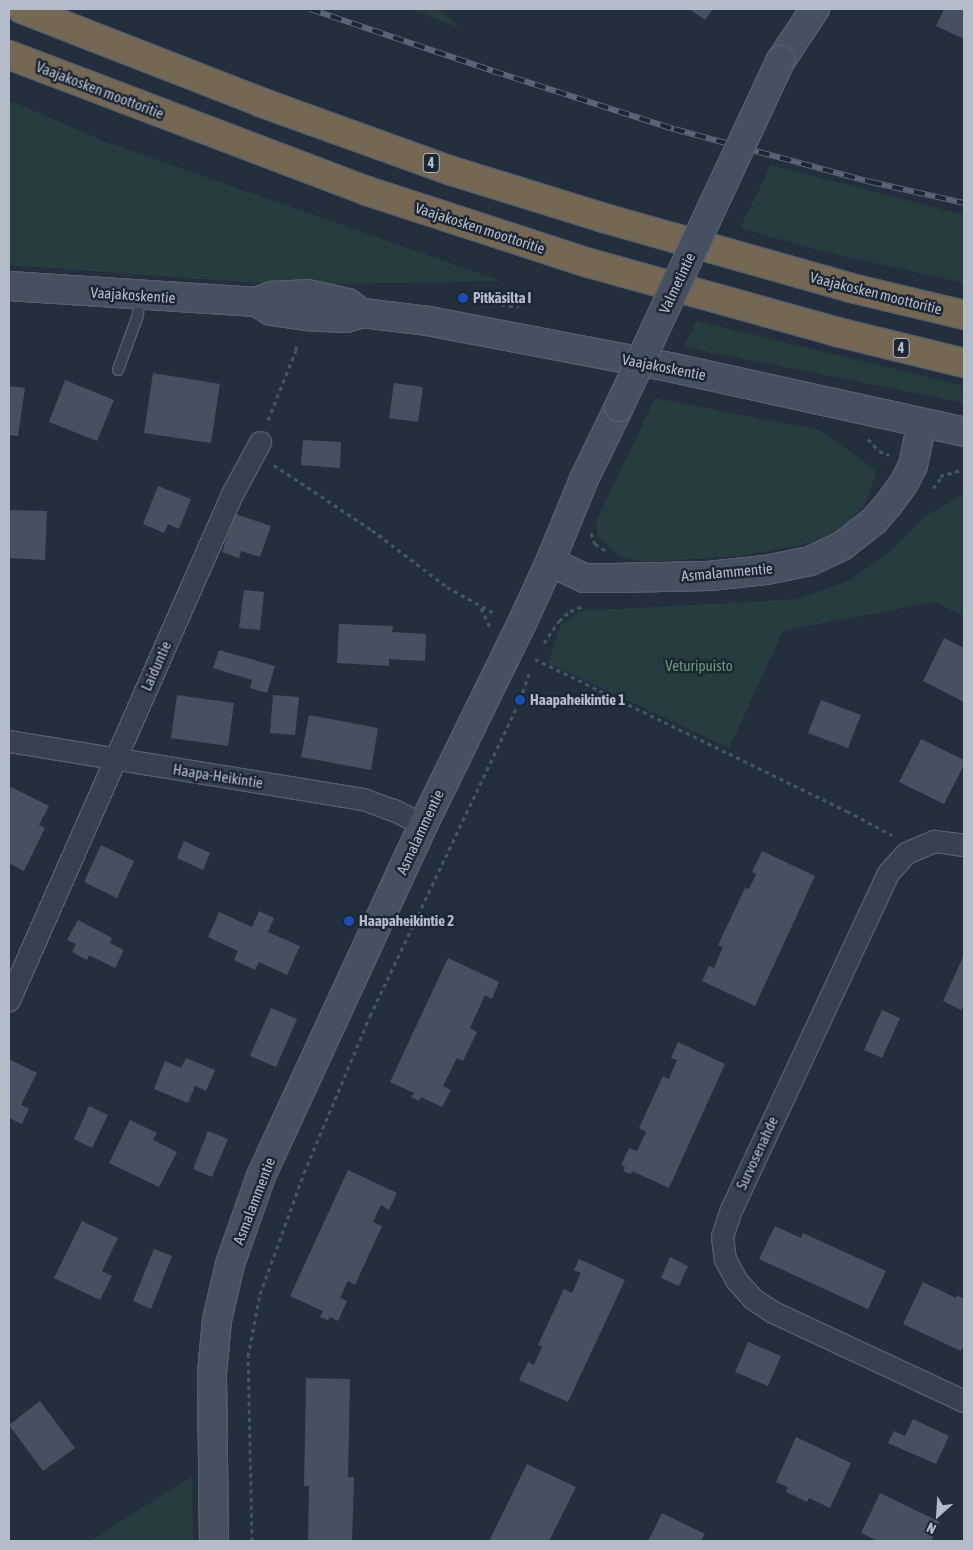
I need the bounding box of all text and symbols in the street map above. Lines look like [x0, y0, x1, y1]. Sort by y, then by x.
street label: Vaajakosken moottoritie [34, 57, 166, 123]
road number: 4 [422, 152, 440, 174]
street label: Vaajakosken moottoritie [413, 199, 547, 257]
street label: Valmetintie [655, 250, 699, 316]
street label: Vaajakosken moottoritie [808, 268, 944, 318]
street label: Vaajakoskentie [90, 283, 176, 307]
place label: Pitkäsilta I [473, 289, 531, 307]
marker: Pitkäsilta I [457, 292, 469, 304]
road number: 4 [892, 336, 910, 359]
street label: Vaajakoskentie [621, 350, 707, 384]
street label: Asmalammentie [681, 559, 773, 585]
street label: Laiduntie [137, 638, 175, 694]
park label: Veturipuisto [665, 657, 733, 675]
place label: Haapaheikintie 1 [530, 691, 625, 709]
marker: Haapaheikintie 1 [514, 694, 526, 706]
street label: Haapa-Heikintie [172, 760, 264, 792]
street label: Asmalammentie [392, 787, 448, 877]
place label: Haapaheikintie 2 [359, 912, 454, 930]
marker: Haapaheikintie 2 [343, 915, 355, 927]
street label: Survosenahde [732, 1114, 782, 1192]
street label: Asmalammentie [229, 1155, 279, 1247]
north arrow [913, 1490, 963, 1540]
text: N [924, 1519, 939, 1537]

